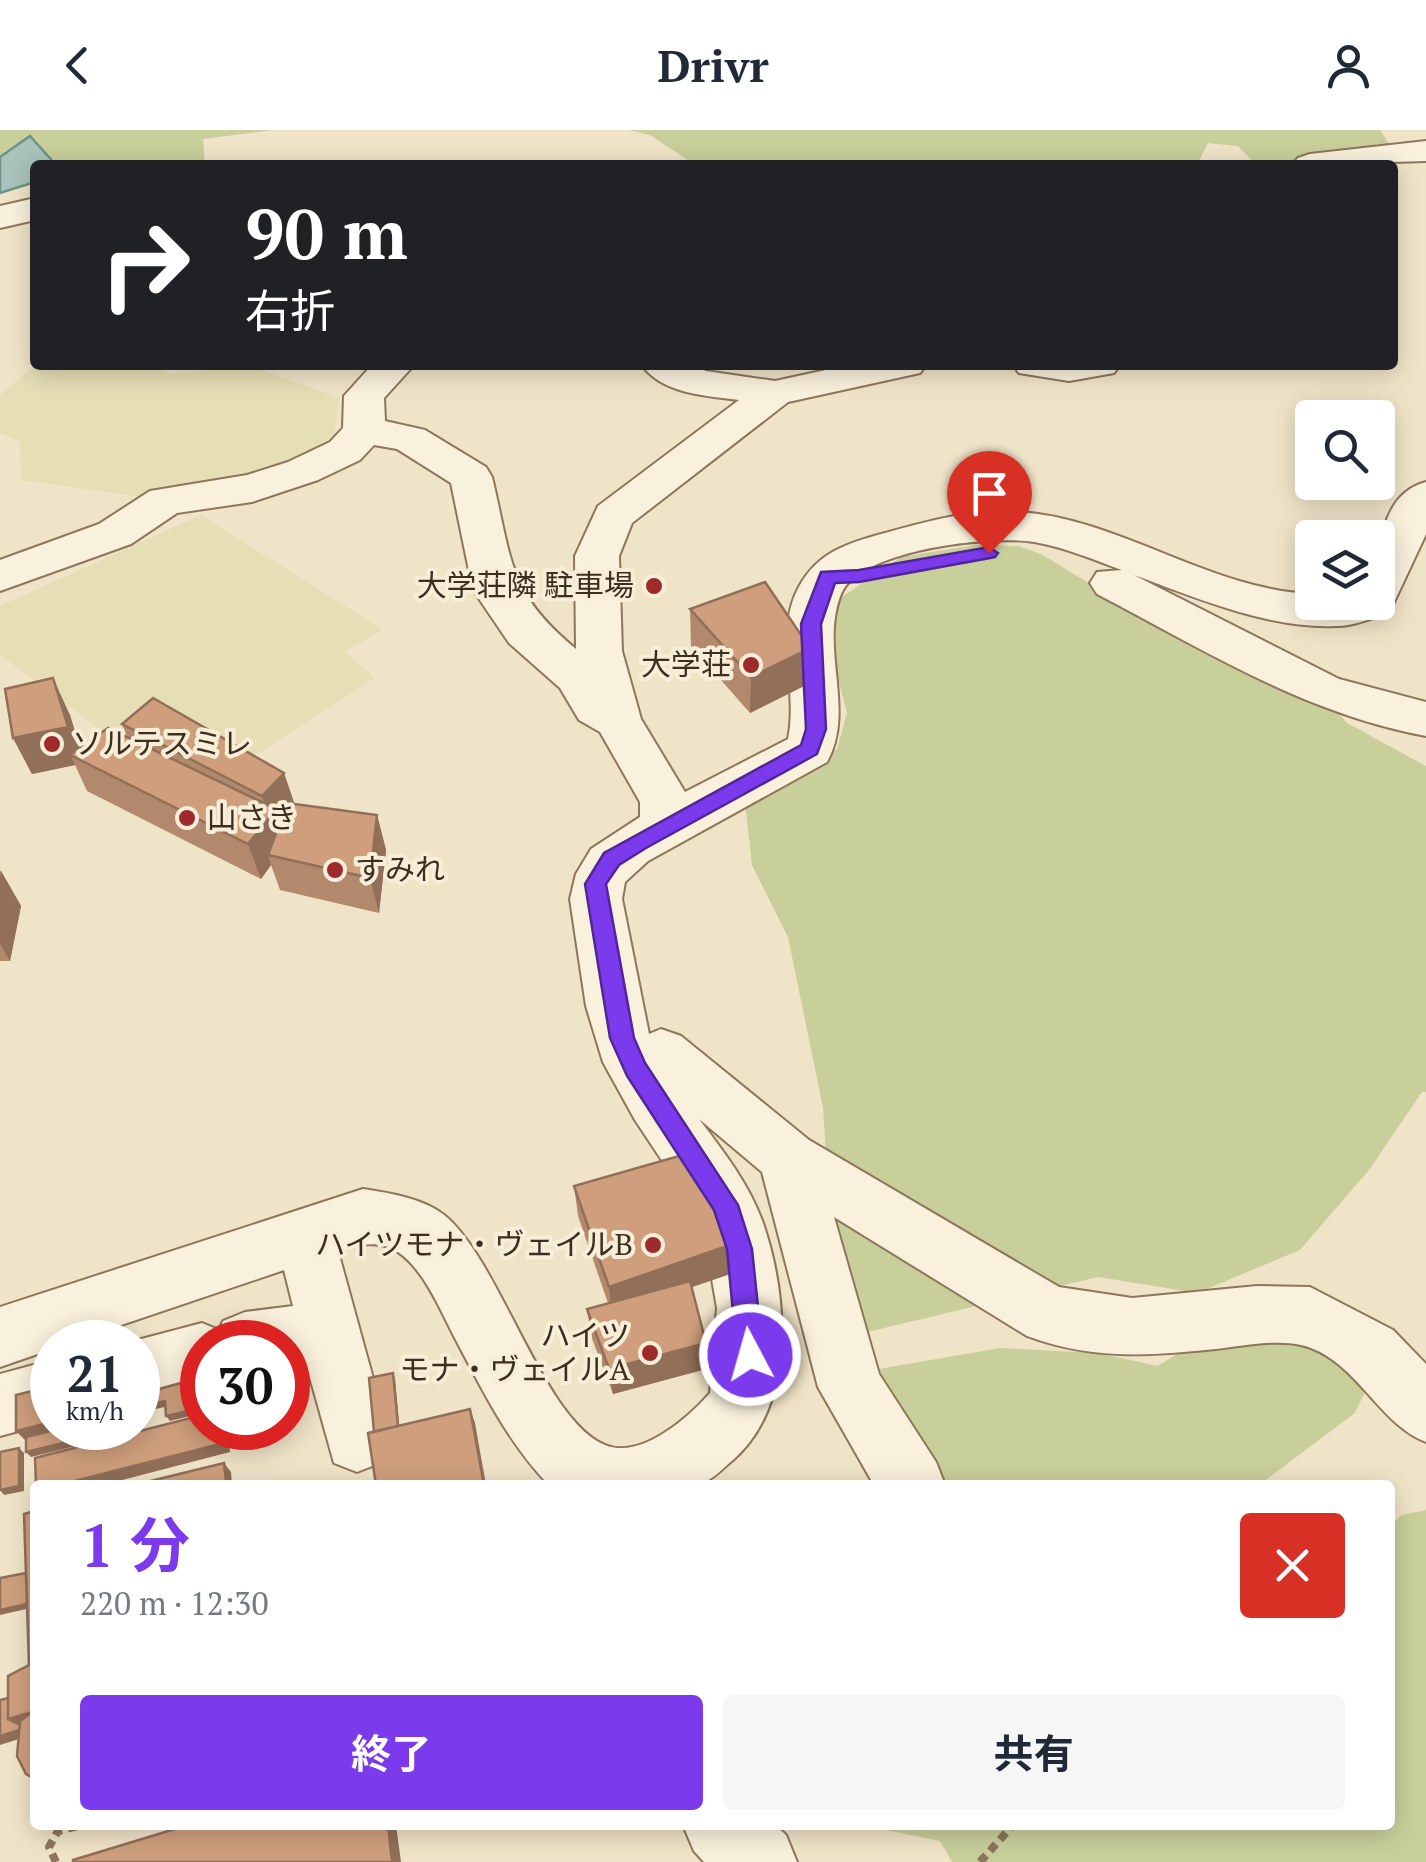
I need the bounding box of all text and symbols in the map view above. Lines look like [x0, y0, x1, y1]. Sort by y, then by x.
text: Drivr [657, 35, 769, 95]
icon: back [50, 38, 105, 93]
icon: person [1321, 38, 1376, 93]
text: 90 m [245, 186, 408, 279]
icon: right [80, 200, 210, 330]
text: 右折 [245, 280, 335, 340]
map controls [1295, 400, 1395, 620]
button: search [1295, 400, 1395, 500]
pin [947, 451, 1032, 554]
icon: arrive [962, 466, 1017, 521]
button: layers [1295, 520, 1395, 620]
place label: 大学荘隣 駐車場 [417, 565, 634, 605]
marker: 大学荘隣 駐車場 [643, 575, 665, 597]
place label: 大学荘 [641, 644, 731, 684]
marker: 大学荘 [740, 654, 762, 676]
place label: ソルテスミレ [72, 723, 252, 763]
marker: ソルテスミレ [41, 733, 63, 755]
place label: 山さき [207, 797, 297, 837]
marker: 山さき [176, 807, 198, 829]
place label: すみれ [355, 849, 445, 889]
marker: すみれ [324, 859, 346, 881]
place label: ハイツモナ・ヴェイルB [315, 1224, 633, 1264]
marker: ハイツモナ・ヴェイルB [642, 1234, 664, 1256]
position arrow [698, 1303, 802, 1407]
place label: ハイツ モナ・ヴェイルA [400, 1315, 630, 1389]
speed limit sign: 30 [180, 1320, 310, 1450]
text: 21 [67, 1340, 123, 1406]
marker: ハイツ モナ・ヴェイルA [639, 1342, 661, 1364]
text: km/h [66, 1394, 124, 1427]
text: 1 分 [80, 1505, 190, 1584]
button: close [1240, 1513, 1345, 1618]
text: 220 m · 12:30 [80, 1582, 268, 1624]
button: 終了 [80, 1695, 703, 1810]
button: 共有 [723, 1695, 1345, 1810]

